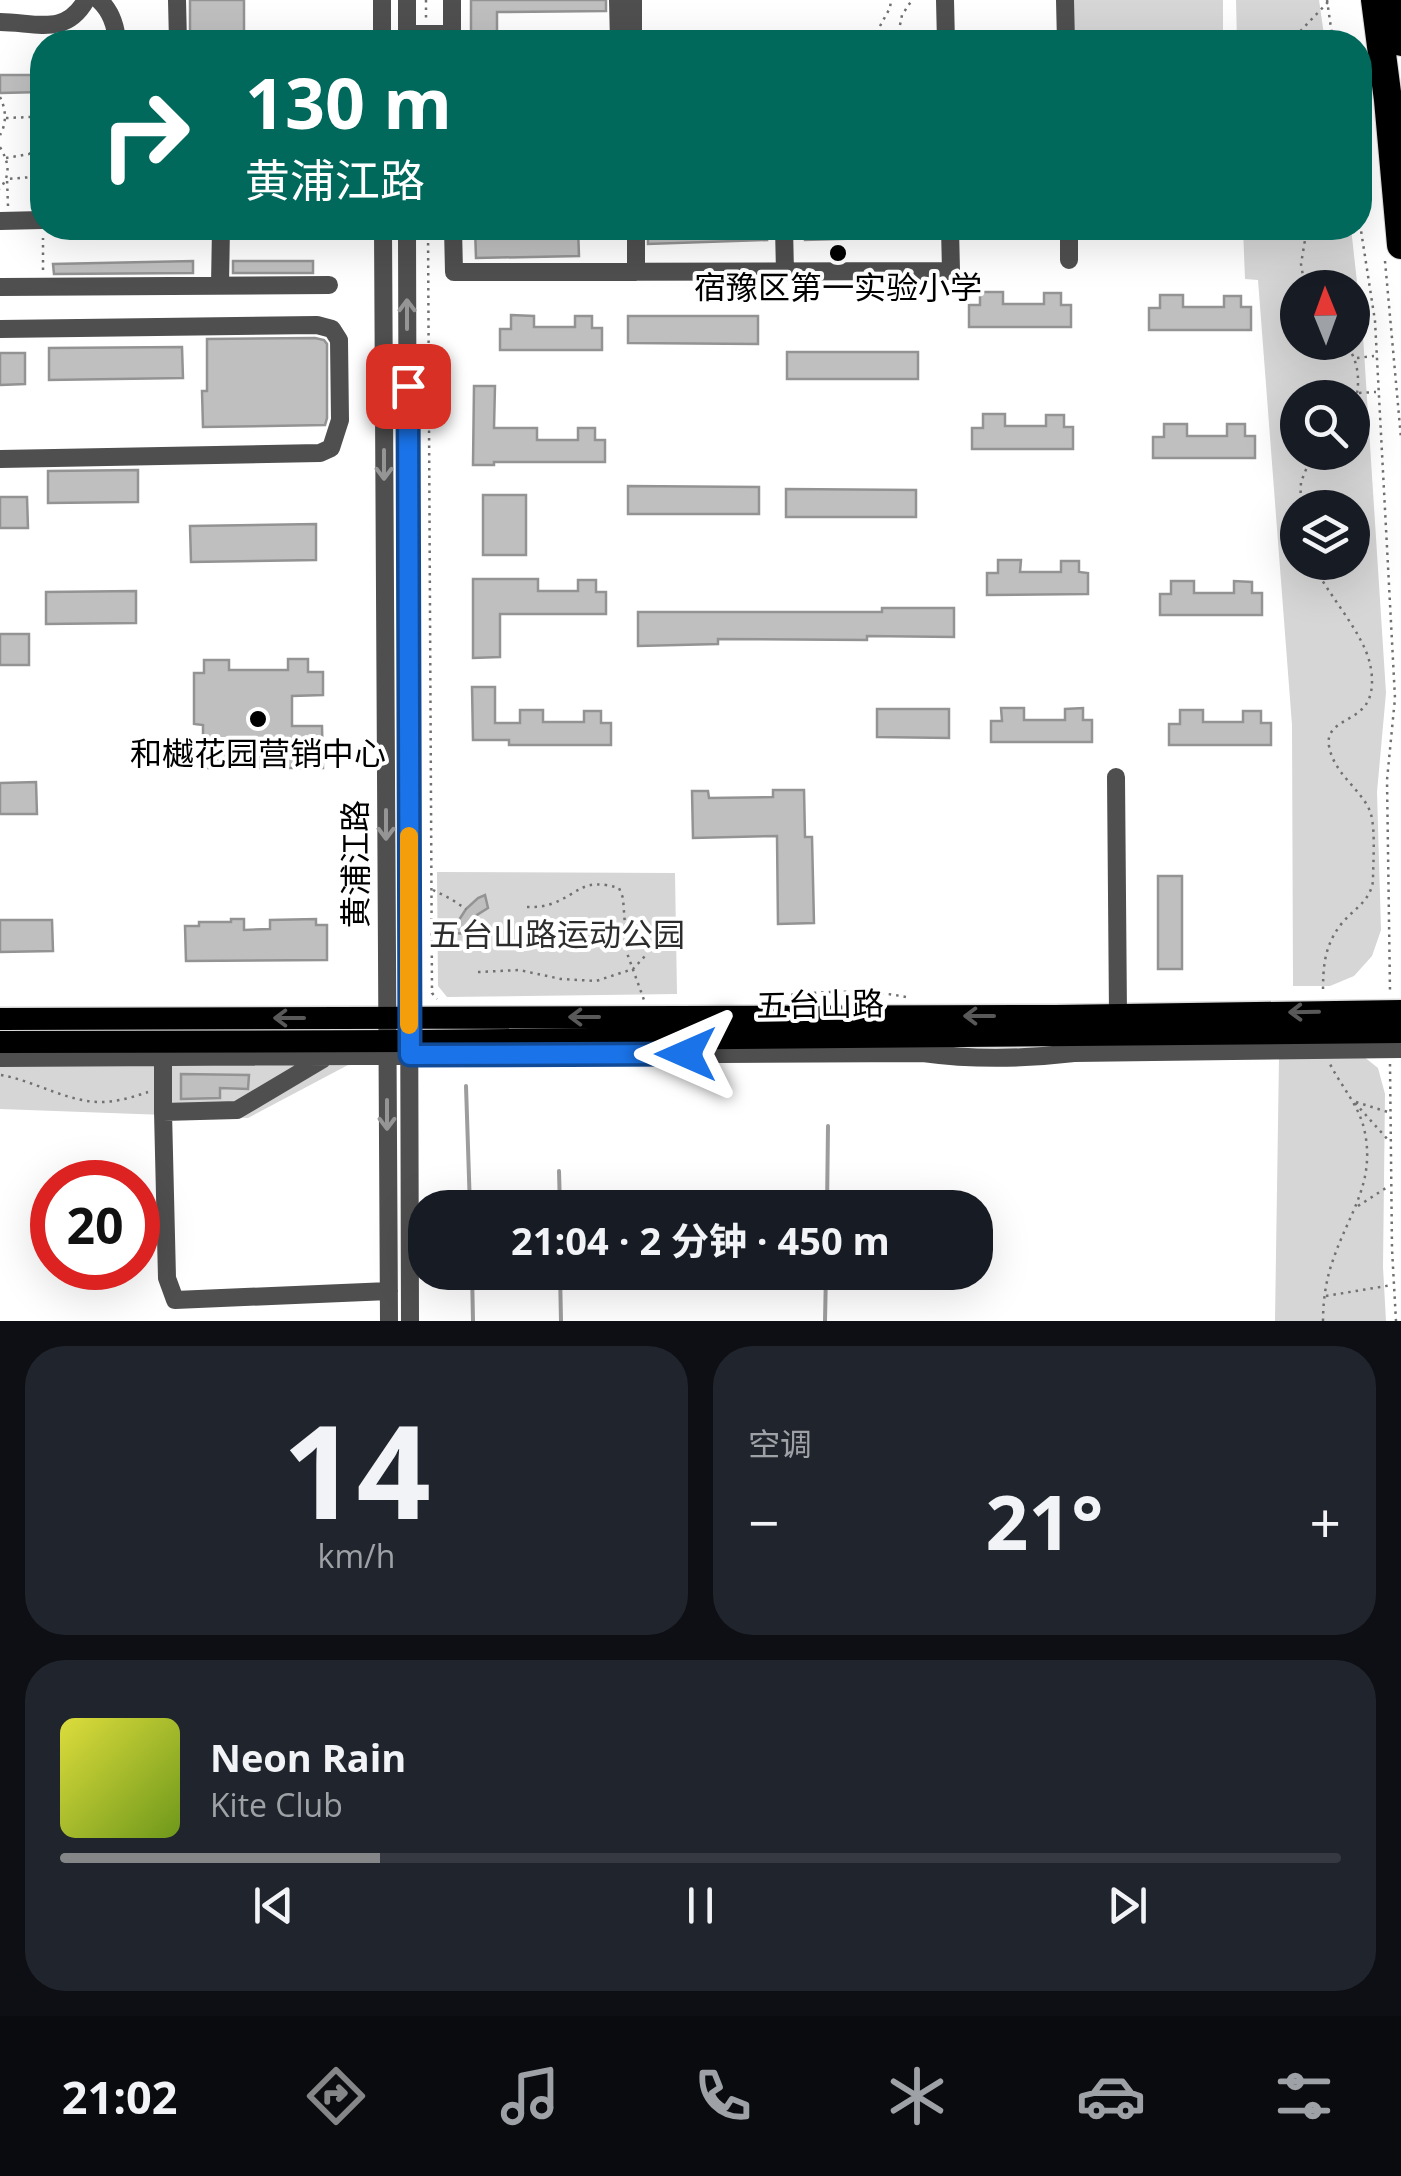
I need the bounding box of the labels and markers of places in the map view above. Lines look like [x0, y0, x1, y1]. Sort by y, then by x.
marker: 宿豫区第一实验小学 [827, 242, 849, 264]
place label: 宿豫区第一实验小学 [694, 265, 982, 308]
pin [366, 344, 451, 429]
marker: 和樾花园营销中心 [247, 708, 269, 730]
place label: 和樾花园营销中心 [130, 731, 386, 774]

